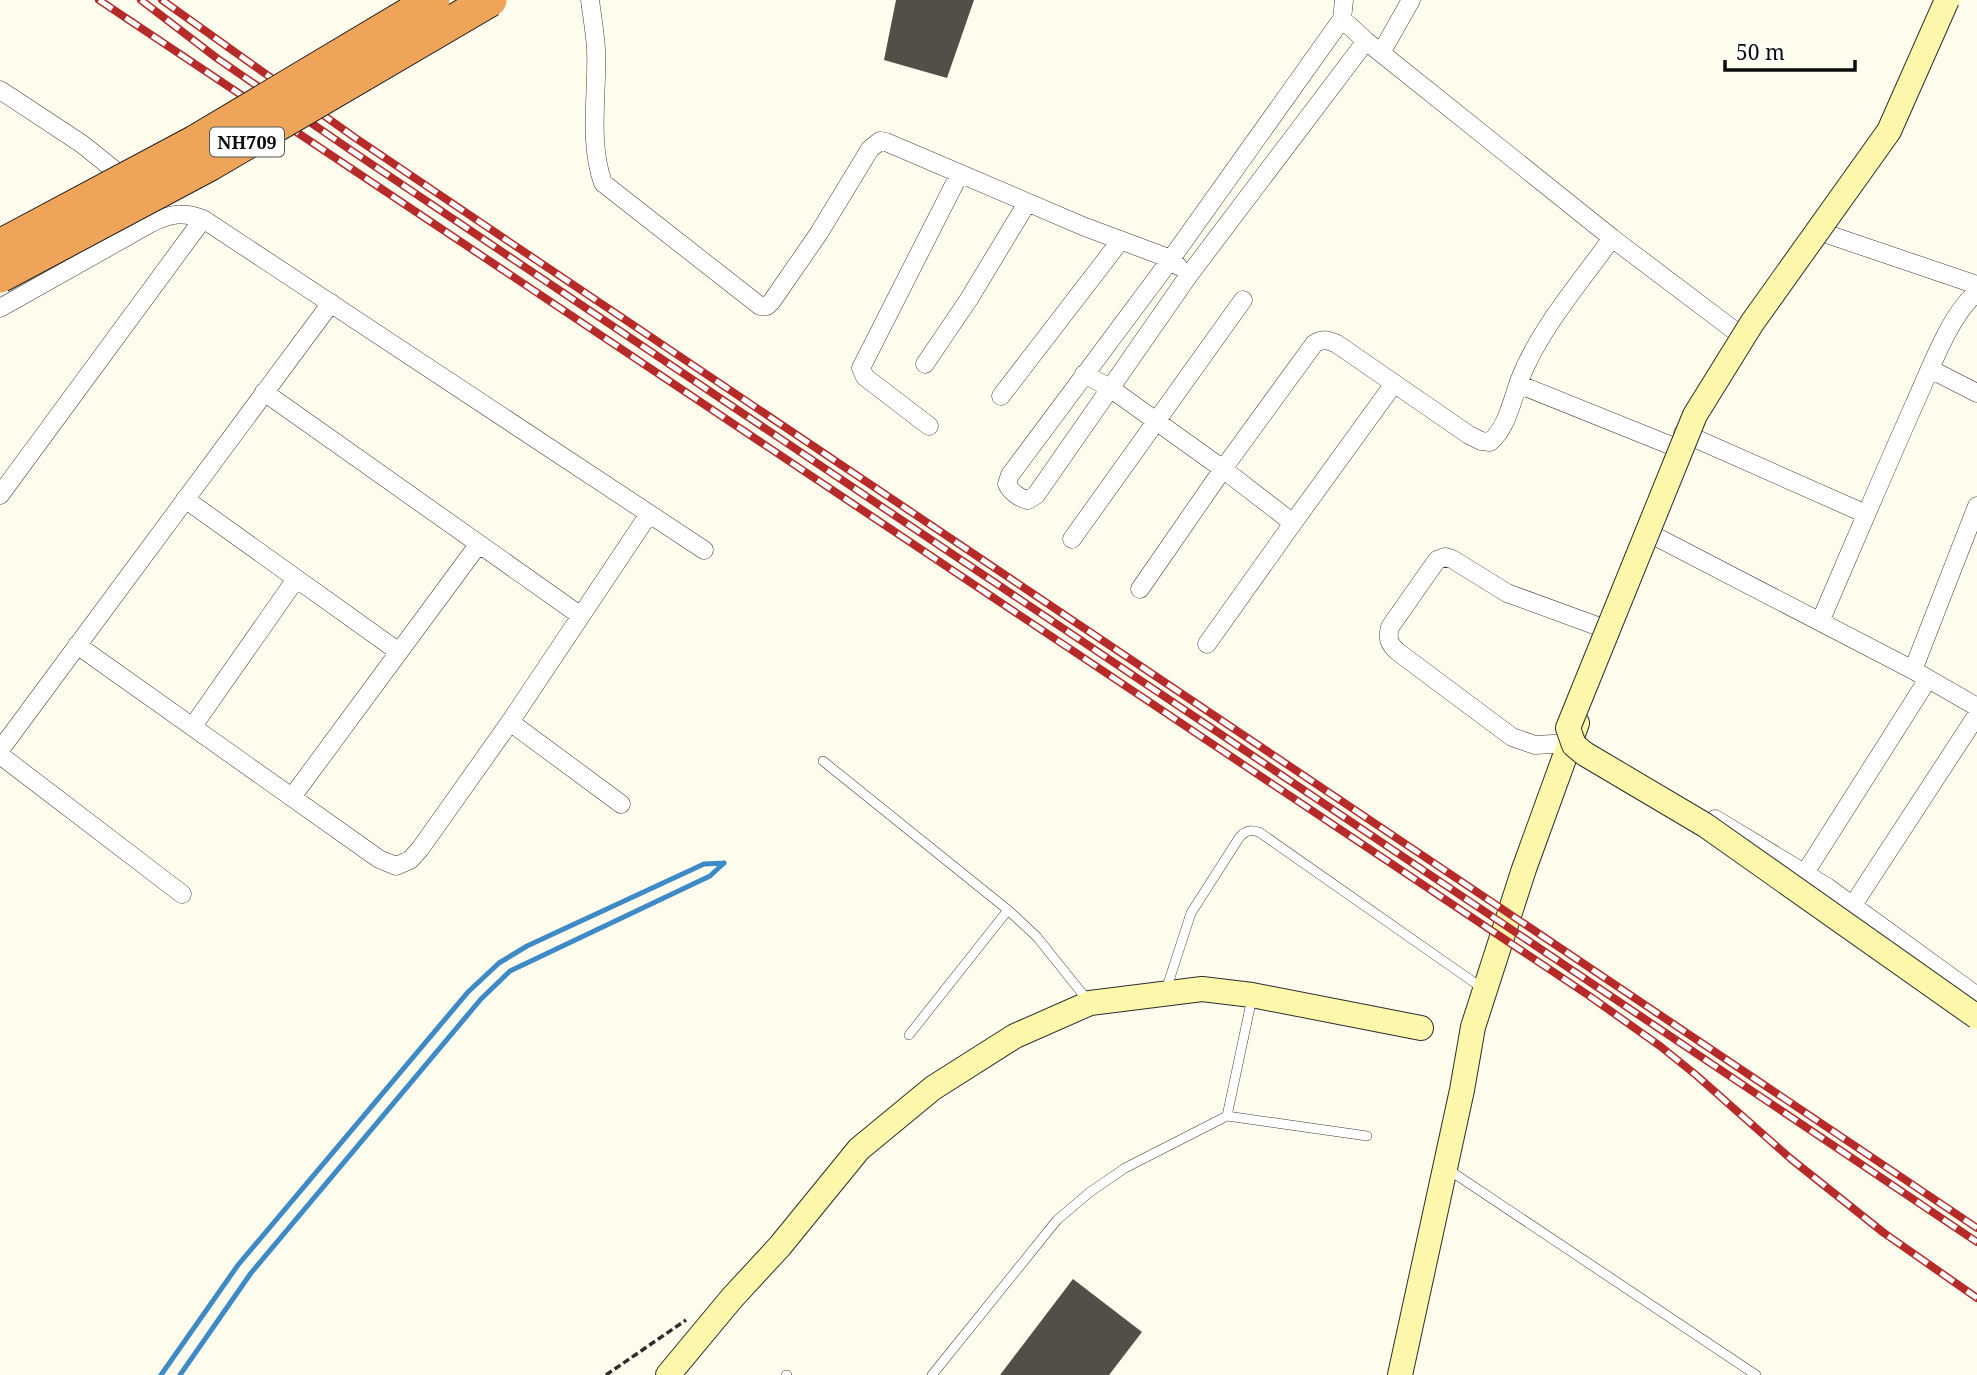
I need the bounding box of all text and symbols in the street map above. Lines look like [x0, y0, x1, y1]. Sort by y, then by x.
scale bar [1725, 28, 1854, 72]
text: 50 m [1736, 38, 1785, 66]
road number: NH709 [210, 127, 284, 156]

